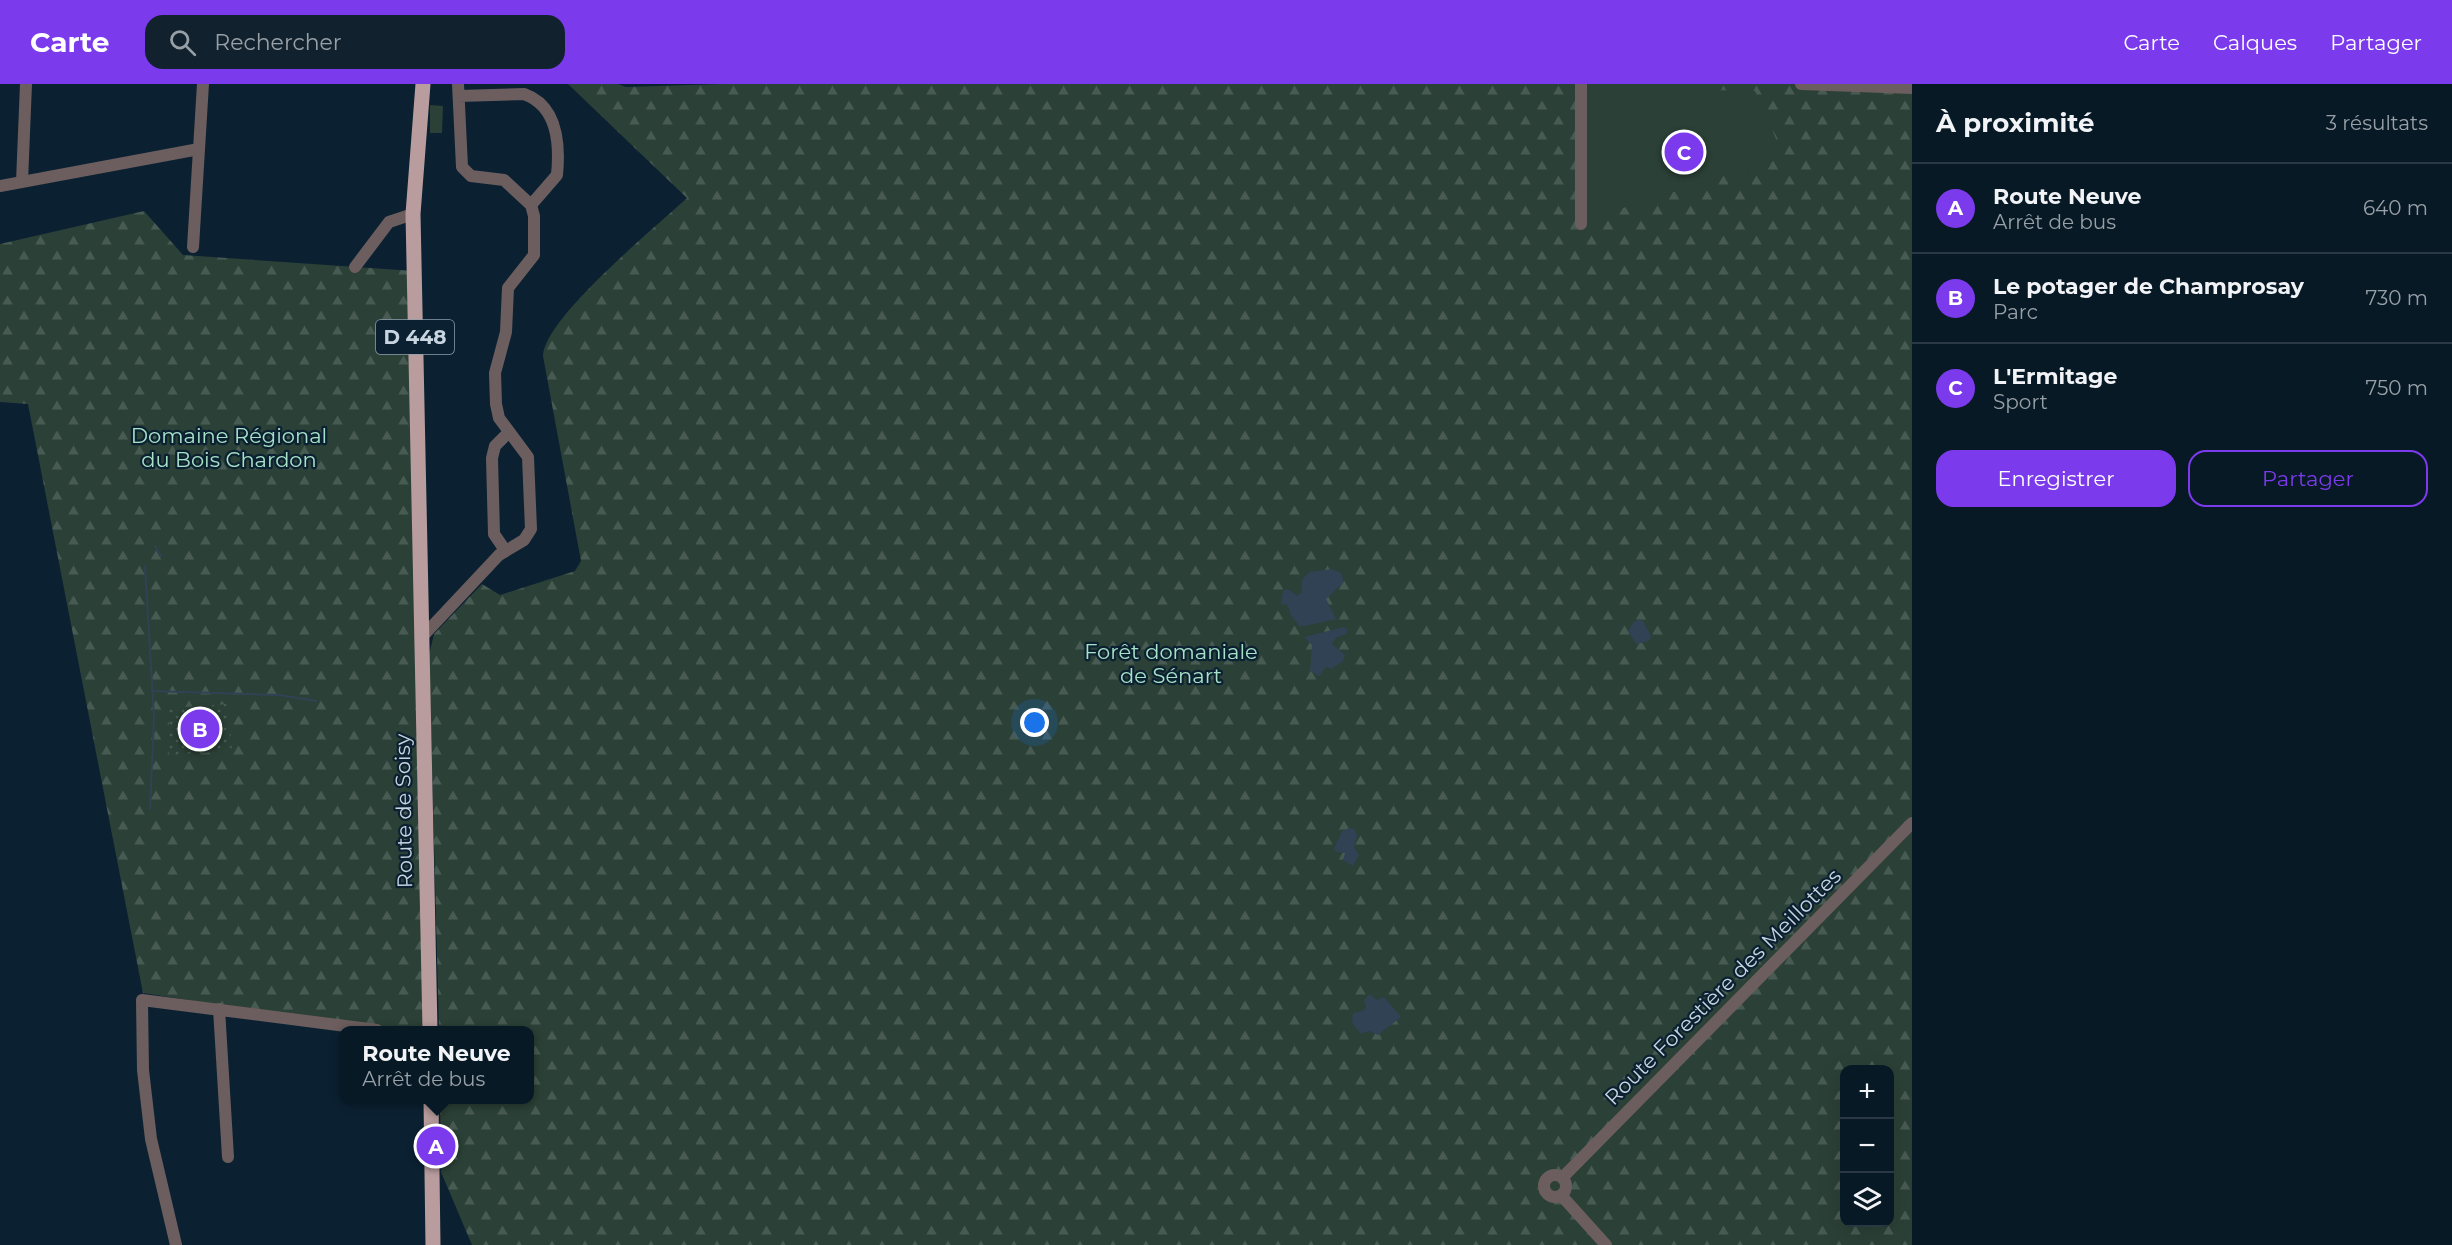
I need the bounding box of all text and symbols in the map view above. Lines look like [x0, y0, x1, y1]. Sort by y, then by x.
search box [145, 15, 565, 69]
text: Carte [30, 25, 109, 59]
icon: search [166, 26, 199, 59]
text: Rechercher [214, 29, 342, 56]
text: Carte [2123, 30, 2180, 55]
text: Calques [2213, 30, 2297, 55]
text: Partager [2330, 30, 2422, 55]
text: À proximité [1936, 107, 2095, 139]
text: 3 résultats [2326, 111, 2428, 135]
pin: C [1664, 130, 1704, 174]
text: Route Neuve [1993, 183, 2141, 210]
text: A [1948, 196, 1963, 220]
text: 640 m [2363, 196, 2428, 220]
text: Arrêt de bus [1993, 210, 2116, 234]
text: Le potager de Champrosay [1993, 273, 2304, 300]
text: B [1948, 286, 1963, 310]
text: 730 m [2365, 286, 2428, 310]
text: Parc [1993, 300, 2038, 324]
road number: D 448 [376, 320, 454, 354]
text: L'Ermitage [1993, 363, 2117, 390]
text: C [1948, 376, 1963, 400]
text: 750 m [2366, 376, 2428, 400]
text: Sport [1993, 390, 2048, 414]
park label: Domaine Régional du Bois Chardon [131, 423, 327, 472]
button: Enregistrer [1936, 450, 2176, 507]
button: Partager [2188, 450, 2428, 507]
park label: Forêt domaniale de Sénart [1084, 639, 1258, 688]
pin: B [180, 706, 220, 752]
your location [1020, 708, 1049, 737]
street label: Route de Soisy [390, 733, 417, 888]
street label: Route Forestière des Meillottes [1599, 863, 1846, 1110]
popup [339, 1026, 534, 1104]
text: Route Neuve [362, 1040, 511, 1067]
map controls [1840, 1065, 1894, 1227]
button: + [1840, 1065, 1894, 1119]
text: Arrêt de bus [362, 1067, 485, 1091]
button: − [1840, 1119, 1894, 1173]
pin: A [416, 1124, 456, 1168]
button: layers [1840, 1173, 1894, 1227]

